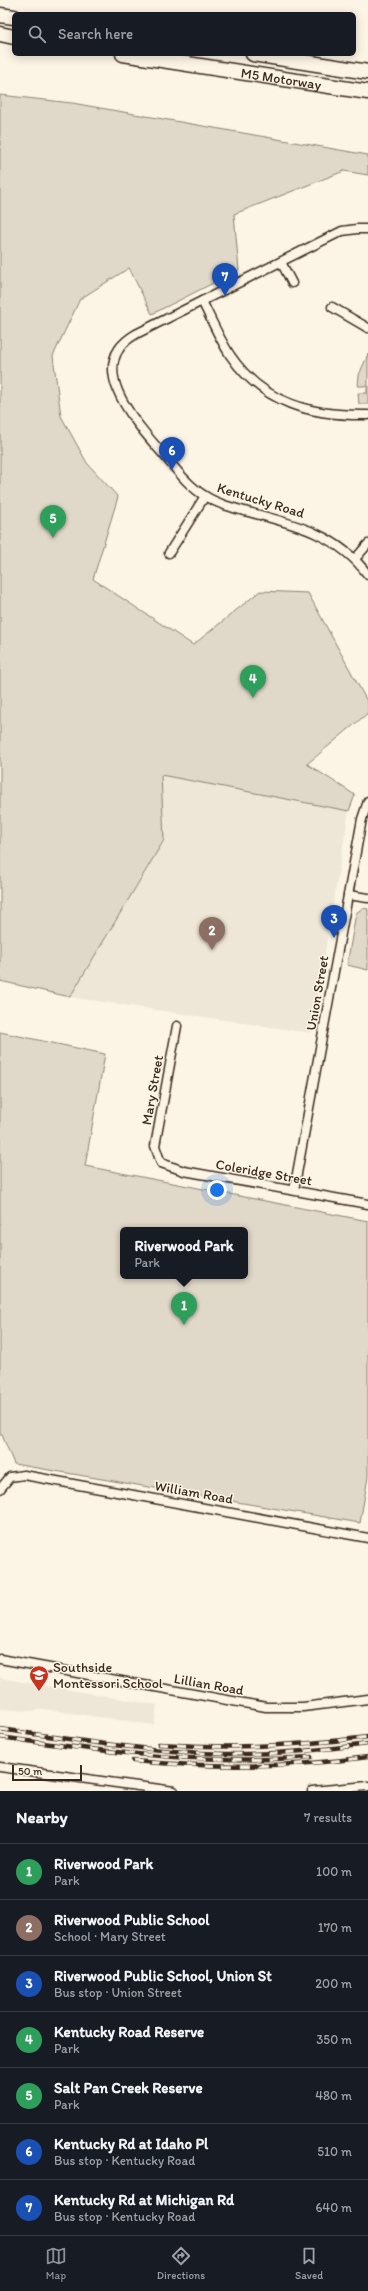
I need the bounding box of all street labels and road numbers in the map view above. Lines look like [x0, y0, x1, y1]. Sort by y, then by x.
street label: M5 Motorway [240, 64, 323, 94]
street label: Kentucky Road [215, 479, 307, 522]
street label: Union Street [303, 954, 332, 1032]
street label: Mary Street [138, 1054, 167, 1126]
street label: Coleridge Street [214, 1156, 313, 1189]
street label: William Road [153, 1477, 235, 1508]
street label: Lillian Road [173, 1670, 245, 1699]

